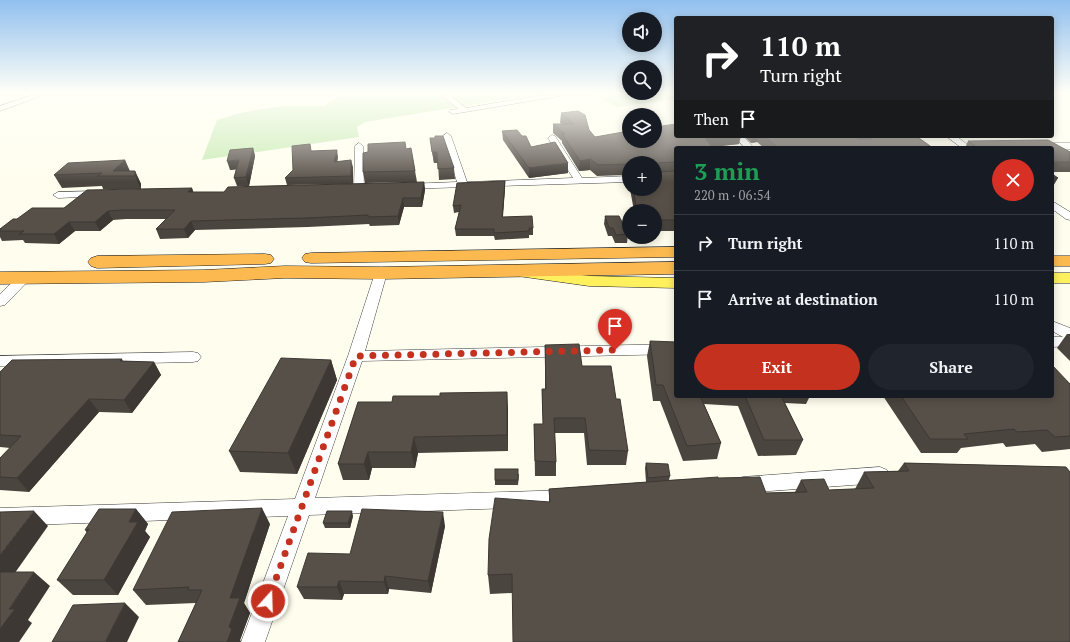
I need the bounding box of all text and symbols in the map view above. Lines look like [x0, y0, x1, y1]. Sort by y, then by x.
map controls [622, 12, 662, 244]
button: sound [622, 12, 662, 52]
text: 110 m [760, 27, 841, 64]
icon: right [694, 32, 746, 84]
button: search [622, 60, 662, 100]
text: Turn right [760, 63, 842, 87]
button: layers [622, 108, 662, 148]
icon: arrive [737, 108, 759, 130]
text: Then [694, 109, 729, 129]
text: 3 min [694, 155, 760, 187]
button: + [622, 156, 662, 196]
button: close [992, 159, 1034, 201]
text: 220 m · 06:54 [694, 186, 771, 204]
button: − [622, 204, 662, 244]
icon: right [694, 232, 716, 254]
text: Turn right [728, 233, 803, 253]
text: 110 m [993, 233, 1034, 253]
icon: arrive [694, 288, 716, 310]
text: Arrive at destination [728, 289, 878, 309]
text: 110 m [993, 289, 1034, 309]
pin [598, 309, 632, 350]
icon: arrive [604, 315, 626, 337]
button: Exit [694, 344, 860, 390]
button: Share [868, 344, 1034, 390]
position arrow [247, 580, 289, 622]

